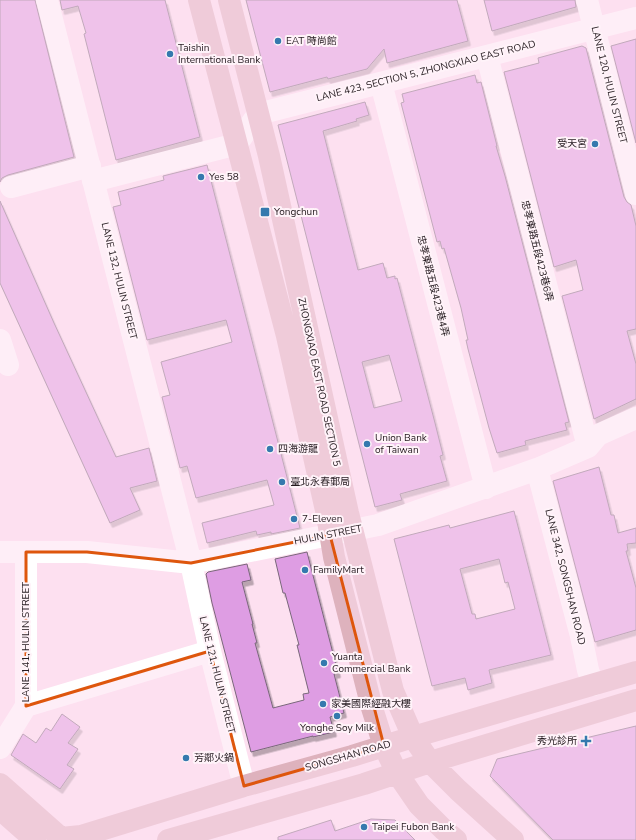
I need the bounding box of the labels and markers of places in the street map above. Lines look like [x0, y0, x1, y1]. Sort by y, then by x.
place label: EAT 時尚館 [286, 34, 337, 48]
marker: EAT 時尚館 [273, 36, 283, 46]
place label: Taishin International Bank [178, 41, 261, 67]
marker: Taishin International Bank [165, 49, 175, 59]
place label: 受天宮 [557, 137, 587, 151]
marker: 受天宮 [590, 139, 600, 149]
place label: Yes 58 [208, 170, 239, 184]
marker: Yes 58 [196, 172, 206, 182]
place label: Yongchun [273, 205, 318, 219]
marker: Yongchun [259, 206, 271, 218]
place label: Union Bank of Taiwan [375, 431, 428, 457]
marker: Union Bank of Taiwan [362, 439, 372, 449]
place label: 四海游龍 [278, 442, 318, 456]
marker: 四海游龍 [265, 444, 275, 454]
place label: 臺北永春郵局 [290, 475, 350, 489]
marker: 臺北永春郵局 [277, 477, 287, 487]
place label: 7-Eleven [302, 512, 342, 526]
marker: 7-Eleven [289, 514, 299, 524]
place label: FamilyMart [313, 563, 364, 577]
marker: FamilyMart [300, 565, 310, 575]
place label: Yuanta Commercial Bank [331, 650, 411, 676]
marker: Yuanta Commercial Bank [319, 658, 329, 668]
place label: 家美國際經融大樓 [331, 697, 411, 711]
marker: 家美國際經融大樓 [318, 699, 328, 709]
marker: Yonghe Soy Milk [332, 711, 342, 721]
place label: Yonghe Soy Milk [299, 721, 375, 735]
place label: 秀光診所 [537, 734, 577, 748]
marker: 秀光診所 [580, 735, 592, 747]
place label: 芳鄰火鍋 [194, 751, 234, 765]
marker: 芳鄰火鍋 [181, 753, 191, 763]
place label: Taipei Fubon Bank [372, 820, 455, 834]
marker: Taipei Fubon Bank [359, 822, 369, 832]

